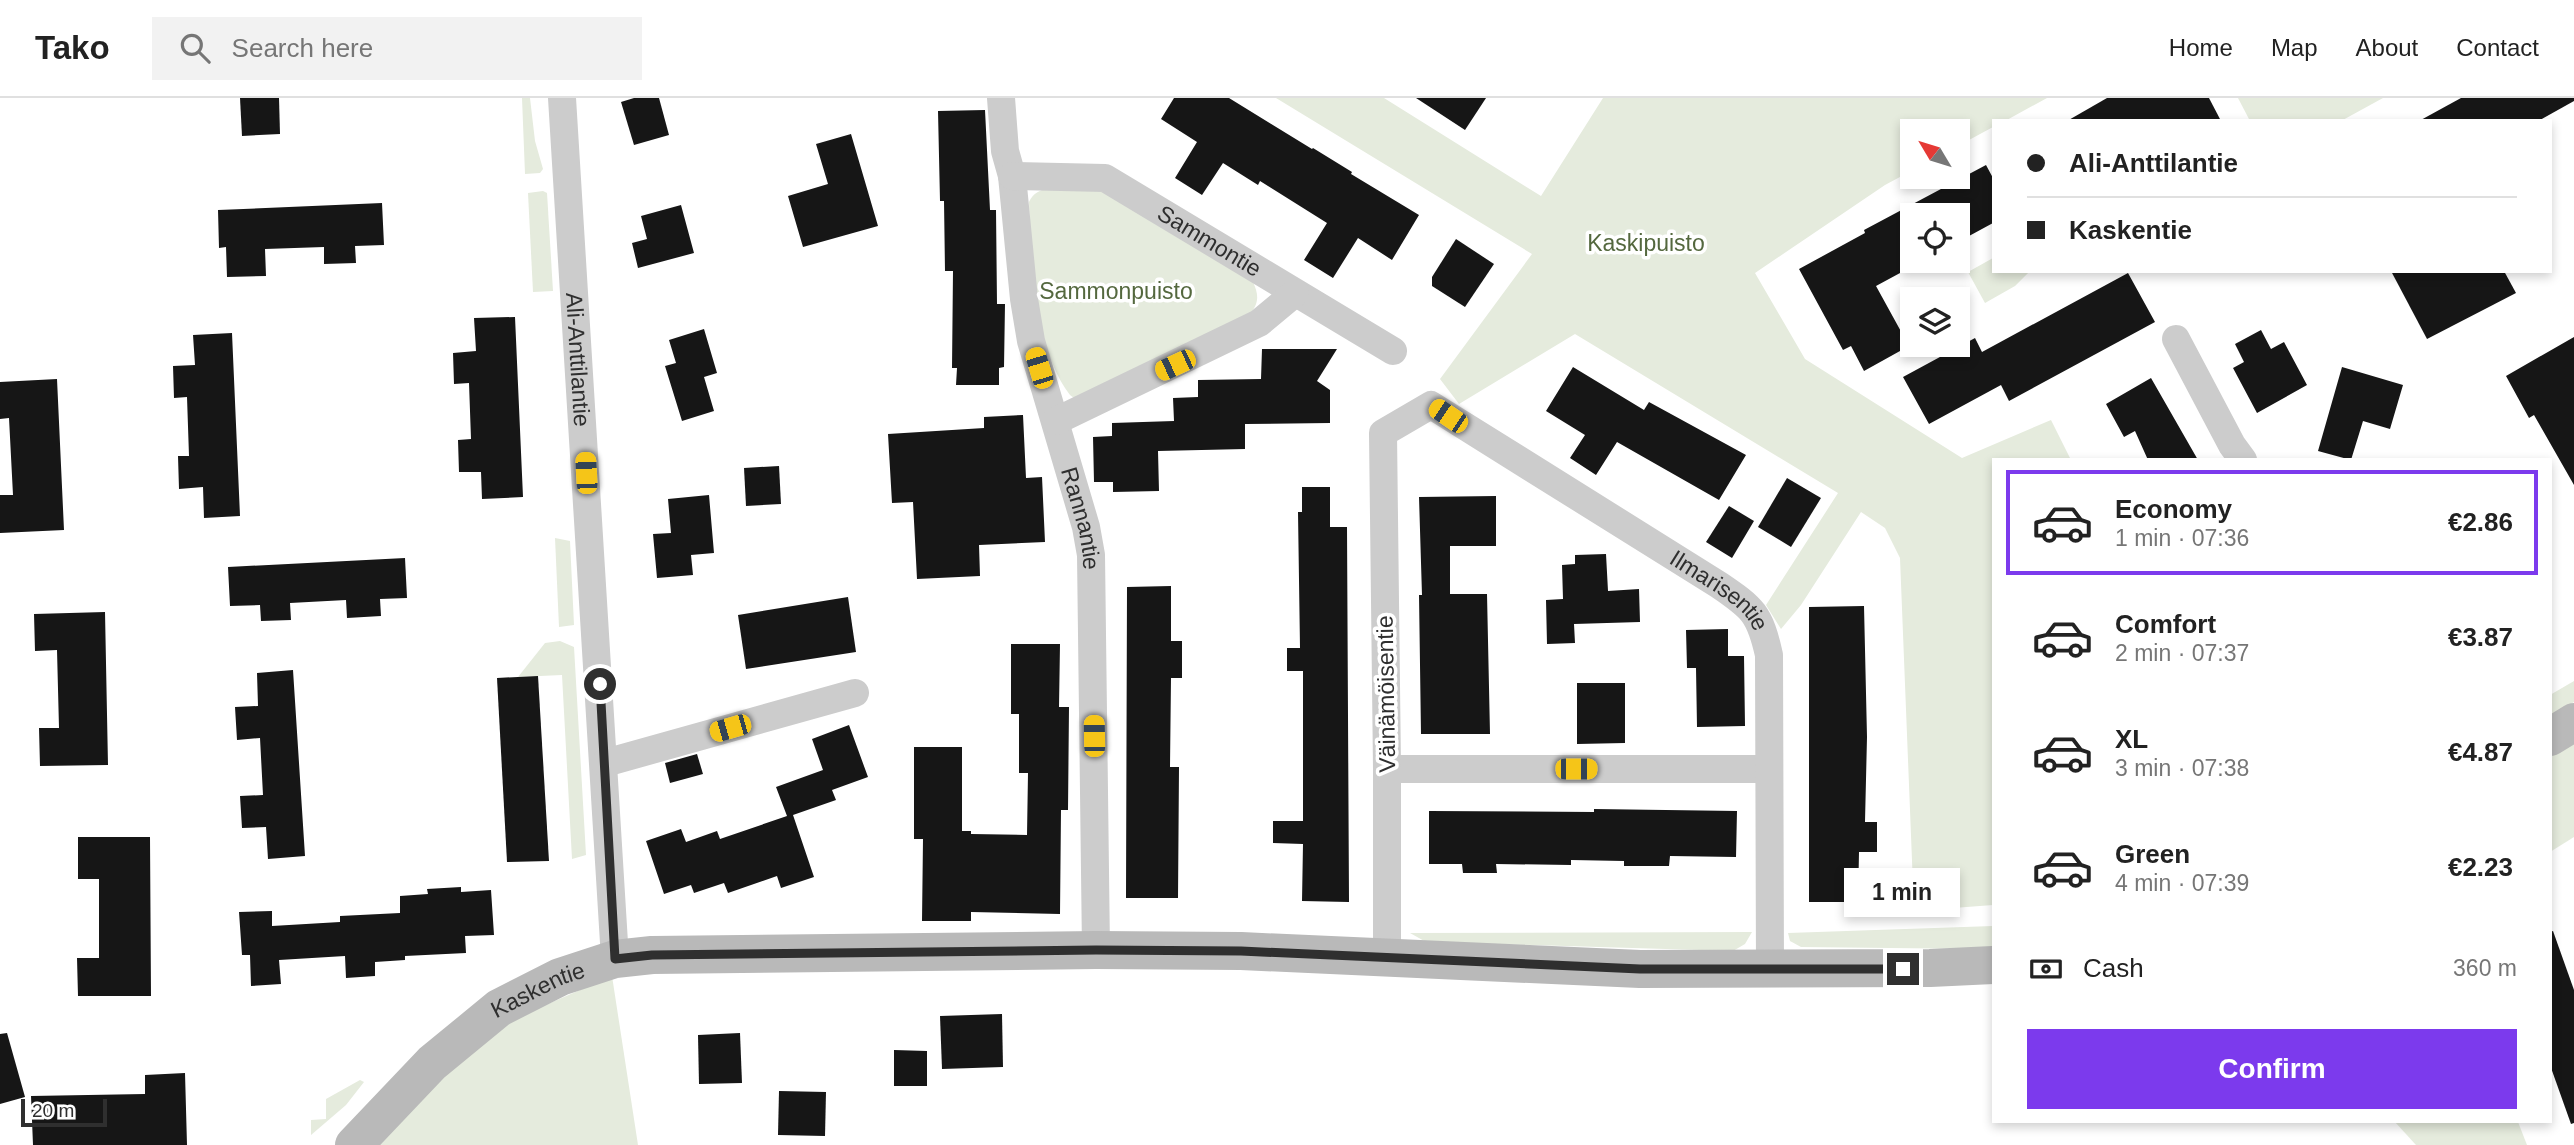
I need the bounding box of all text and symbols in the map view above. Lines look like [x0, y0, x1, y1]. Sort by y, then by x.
search box [152, 17, 642, 80]
text: Tako [35, 29, 110, 66]
icon: search [176, 29, 214, 67]
text: Search here [232, 33, 373, 63]
text: Home [2169, 34, 2233, 61]
text: Map [2271, 34, 2318, 61]
text: About [2356, 34, 2418, 61]
text: Contact [2456, 34, 2539, 61]
north arrow [1900, 119, 1970, 189]
map controls [1900, 119, 1970, 357]
text: Ali-Anttilantie [2069, 148, 2238, 178]
street label: Sammontie [1153, 200, 1266, 282]
button: locate [1900, 203, 1970, 273]
text: Kaskentie [2069, 215, 2192, 245]
park label: Kaskipuisto [1587, 230, 1705, 256]
park label: Sammonpuisto [1039, 278, 1193, 304]
button: layers [1900, 287, 1970, 357]
street label: Ali-Anttilantie [561, 292, 595, 427]
car [1023, 345, 1056, 391]
car [1152, 347, 1199, 383]
car [1425, 396, 1472, 436]
car [575, 451, 598, 495]
street label: Rannantie [1056, 464, 1104, 570]
icon: car [2031, 491, 2094, 554]
text: Economy [2115, 494, 2232, 524]
text: €2.86 [2448, 507, 2513, 537]
text: 1 min · 07:36 [2115, 525, 2249, 551]
street label: Ilmarisentie [1665, 545, 1774, 634]
icon: car [2031, 606, 2094, 669]
text: Comfort [2115, 609, 2216, 639]
street label: Väinämöisentie [1372, 615, 1400, 773]
text: €3.87 [2448, 622, 2513, 652]
text: 2 min · 07:37 [2115, 640, 2249, 666]
route start [584, 668, 616, 700]
car [707, 712, 754, 744]
car [1084, 715, 1105, 757]
icon: car [2031, 721, 2094, 784]
text: XL [2115, 724, 2148, 754]
text: €4.87 [2448, 737, 2513, 767]
text: 3 min · 07:38 [2115, 755, 2249, 781]
car [1556, 759, 1598, 780]
icon: car [2031, 836, 2094, 899]
text: Green [2115, 839, 2190, 869]
text: €2.23 [2448, 852, 2513, 882]
callout: 1 min [1845, 868, 1961, 916]
text: 4 min · 07:39 [2115, 870, 2249, 896]
text: 1 min [1872, 879, 1932, 905]
icon: cash [2027, 950, 2065, 988]
route end [1887, 953, 1919, 985]
text: Cash [2083, 953, 2144, 983]
text: 360 m [2453, 955, 2517, 981]
street label: Kaskentie [487, 957, 588, 1023]
button: Confirm [2027, 1029, 2517, 1109]
scale bar [21, 1096, 107, 1128]
text: 20 m [32, 1100, 74, 1121]

